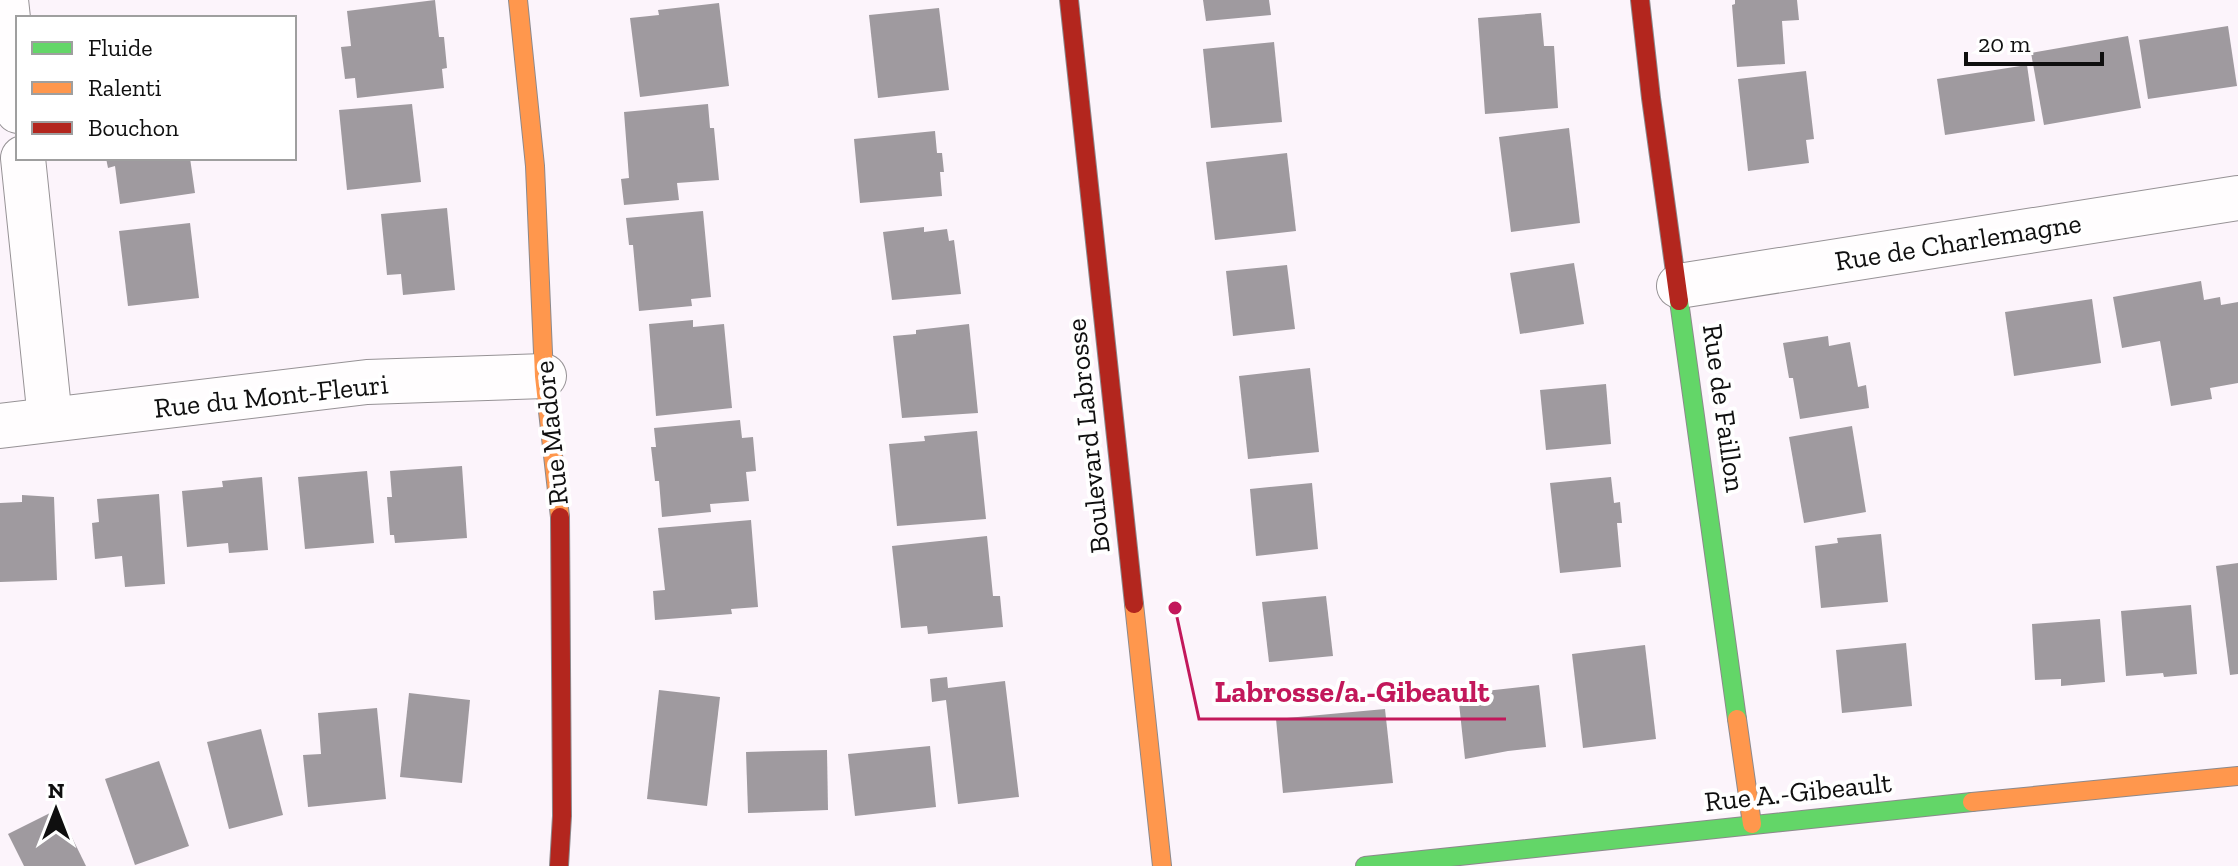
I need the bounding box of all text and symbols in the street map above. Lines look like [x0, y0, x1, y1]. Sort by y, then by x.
legend [16, 16, 296, 160]
scale bar [1966, 16, 2102, 66]
text: 20 m [1978, 29, 2031, 58]
text: Fluide [88, 33, 152, 62]
text: Ralenti [88, 73, 162, 102]
text: Bouchon [88, 113, 179, 142]
street label: Rue de Charlemagne [1832, 206, 2084, 278]
street label: Boulevard Labrosse [1059, 317, 1117, 555]
street label: Rue de Faillon [1696, 322, 1752, 494]
street label: Rue Madore [527, 359, 575, 507]
street label: Rue du Mont-Fleuri [152, 367, 390, 425]
callout: Labrosse/a.-Gibeault [1199, 665, 1506, 719]
text: Labrosse/a.-Gibeault [1215, 674, 1491, 710]
street label: Rue A.-Gibeault [1703, 766, 1894, 818]
north arrow [16, 770, 96, 850]
text: N [48, 777, 65, 804]

